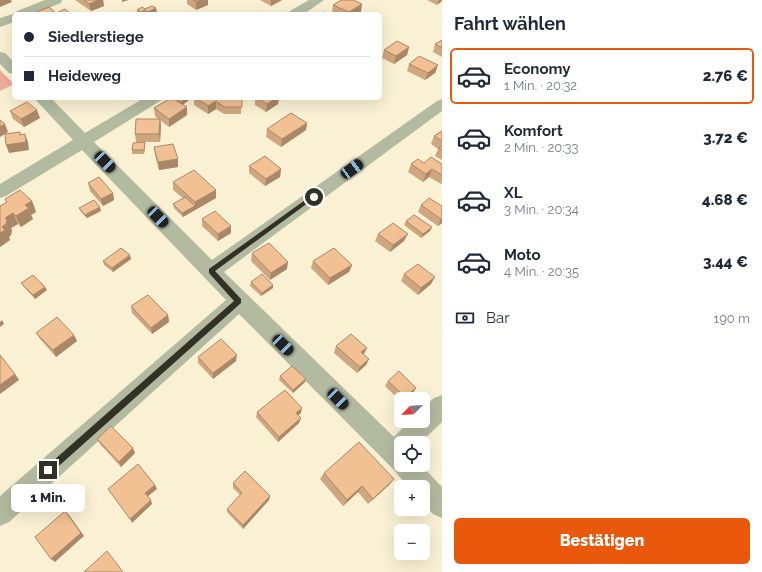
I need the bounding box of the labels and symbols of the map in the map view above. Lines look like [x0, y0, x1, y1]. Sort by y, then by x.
car [92, 149, 118, 175]
car [339, 157, 365, 181]
route start [305, 188, 323, 206]
car [145, 204, 171, 230]
car [270, 332, 296, 358]
car [325, 386, 351, 412]
north arrow [394, 392, 430, 428]
route end [39, 461, 57, 479]
callout: 1 Min. [11, 484, 85, 512]

